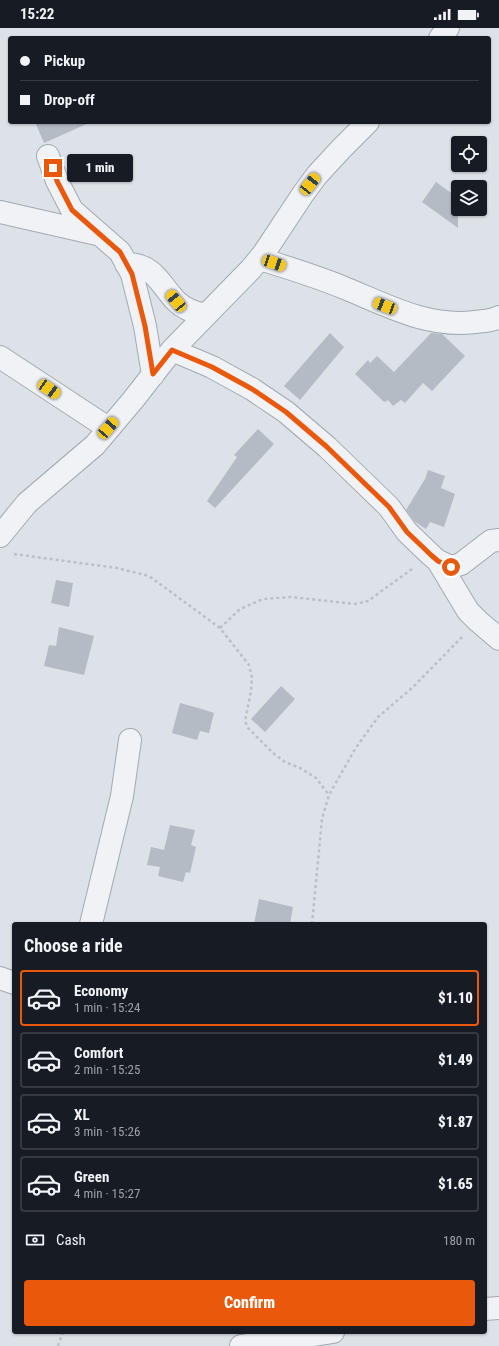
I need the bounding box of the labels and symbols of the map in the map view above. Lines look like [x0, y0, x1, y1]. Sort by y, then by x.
callout: 1 min [67, 154, 133, 182]
route end [44, 159, 62, 177]
car [298, 171, 322, 197]
car [261, 253, 287, 273]
car [164, 288, 188, 314]
car [372, 296, 398, 316]
car [36, 377, 62, 401]
car [96, 415, 120, 441]
route start [442, 558, 460, 576]

